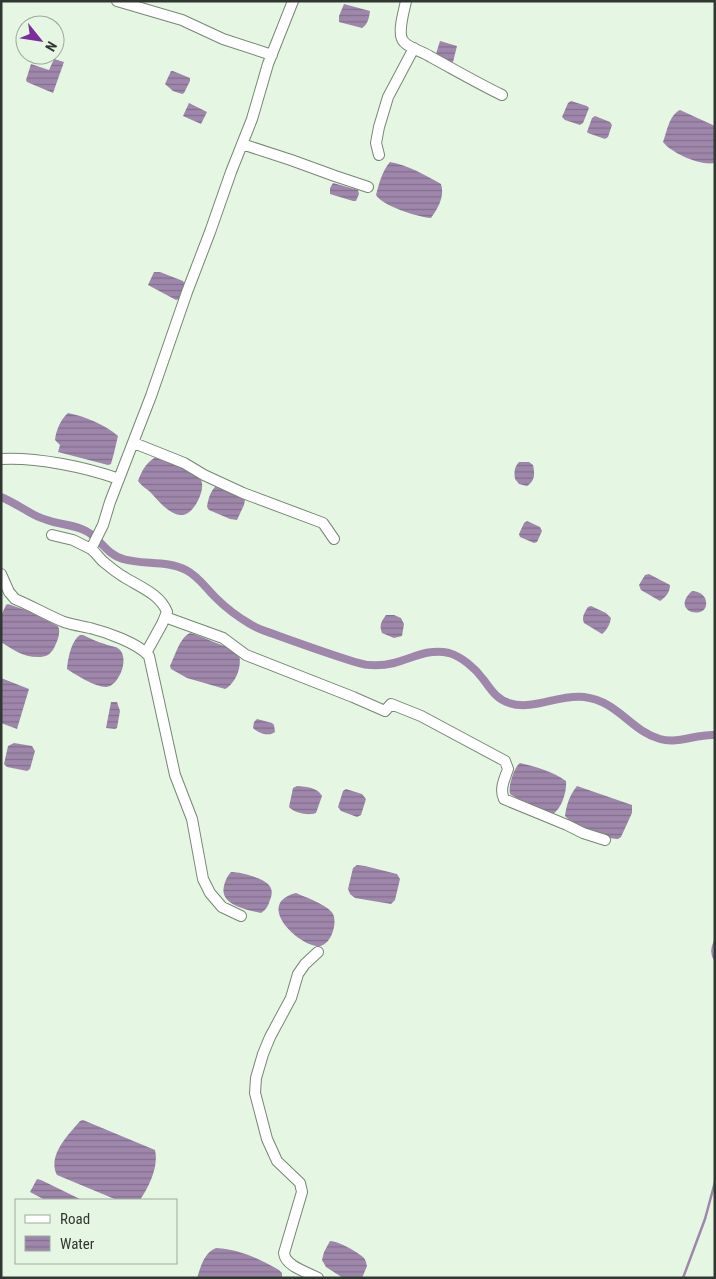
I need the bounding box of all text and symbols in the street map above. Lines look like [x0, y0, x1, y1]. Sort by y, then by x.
north arrow [15, 15, 65, 65]
text: N [42, 39, 60, 54]
legend [15, 1199, 178, 1264]
text: Road [60, 1210, 90, 1228]
text: Water [60, 1235, 95, 1253]

